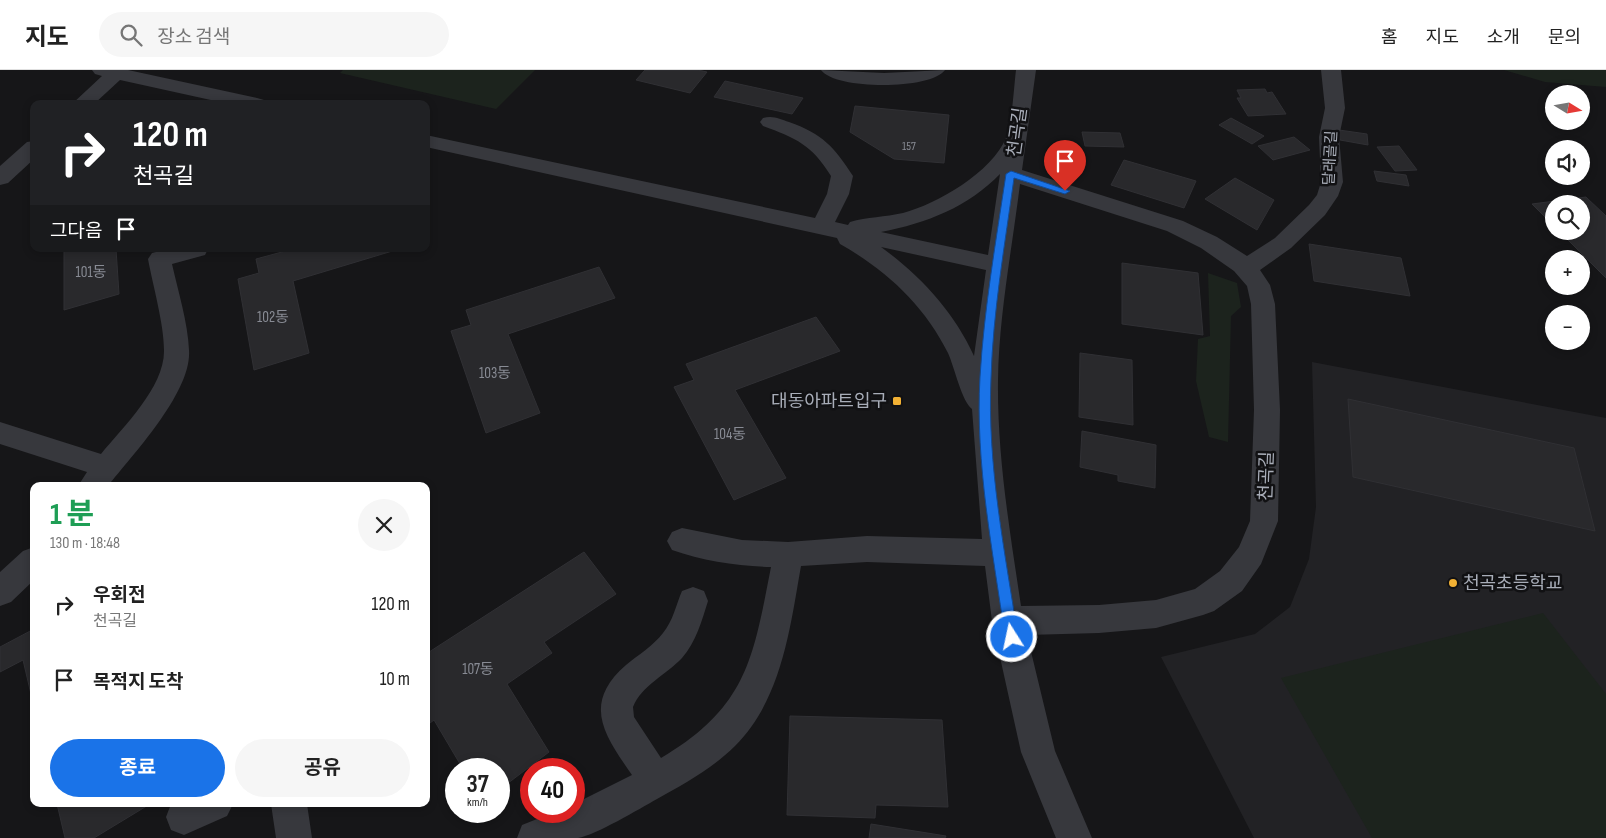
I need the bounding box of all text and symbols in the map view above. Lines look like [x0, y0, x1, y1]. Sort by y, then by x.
search box [99, 12, 449, 57]
icon: search [117, 21, 145, 49]
text: 지도 [25, 23, 69, 52]
text: 장소 검색 [157, 26, 230, 49]
text: 홈 [1381, 27, 1398, 48]
text: 지도 [1426, 27, 1459, 48]
text: 소개 [1487, 27, 1520, 48]
text: 문의 [1548, 27, 1581, 48]
north arrow [1545, 85, 1590, 130]
map controls [1545, 85, 1590, 350]
street label: 천곡길 [1004, 106, 1031, 158]
text: 120 m [133, 114, 208, 157]
icon: right [50, 120, 115, 185]
street label: 달래골길 [1320, 130, 1341, 186]
house number: 157 [902, 139, 916, 154]
pin [1044, 140, 1086, 191]
button: sound [1545, 140, 1590, 185]
icon: arrive [1051, 147, 1079, 175]
text: 천곡길 [133, 163, 194, 190]
button: search [1545, 195, 1590, 240]
icon: arrive [112, 215, 140, 243]
text: 그다음 [50, 220, 102, 243]
button: + [1545, 250, 1590, 295]
house number: 101동 [76, 263, 107, 282]
button: − [1545, 305, 1590, 350]
house number: 102동 [257, 308, 289, 327]
house number: 103동 [479, 364, 511, 383]
place label: 대동아파트입구 [771, 391, 887, 412]
marker: 대동아파트입구 [891, 395, 903, 407]
house number: 104동 [714, 425, 746, 444]
street label: 천곡길 [1255, 451, 1278, 501]
text: 1 분 [50, 497, 94, 533]
button: close [358, 499, 410, 551]
text: 130 m · 18:48 [50, 534, 120, 553]
place label: 천곡초등학교 [1463, 573, 1562, 594]
marker: 천곡초등학교 [1447, 577, 1459, 589]
text: 우회전 [93, 584, 145, 607]
icon: right [50, 591, 78, 619]
text: 120 m [372, 593, 410, 616]
position arrow [985, 610, 1037, 662]
text: 천곡길 [93, 612, 137, 631]
house number: 107동 [462, 660, 494, 679]
icon: arrive [50, 666, 78, 694]
text: 10 m [380, 668, 410, 691]
text: 목적지 도착 [93, 671, 183, 694]
button: 종료 [50, 739, 225, 797]
button: 공유 [235, 739, 410, 797]
speed limit sign: 40 [520, 758, 585, 823]
text: 37 [466, 769, 489, 800]
text: km/h [467, 795, 488, 810]

